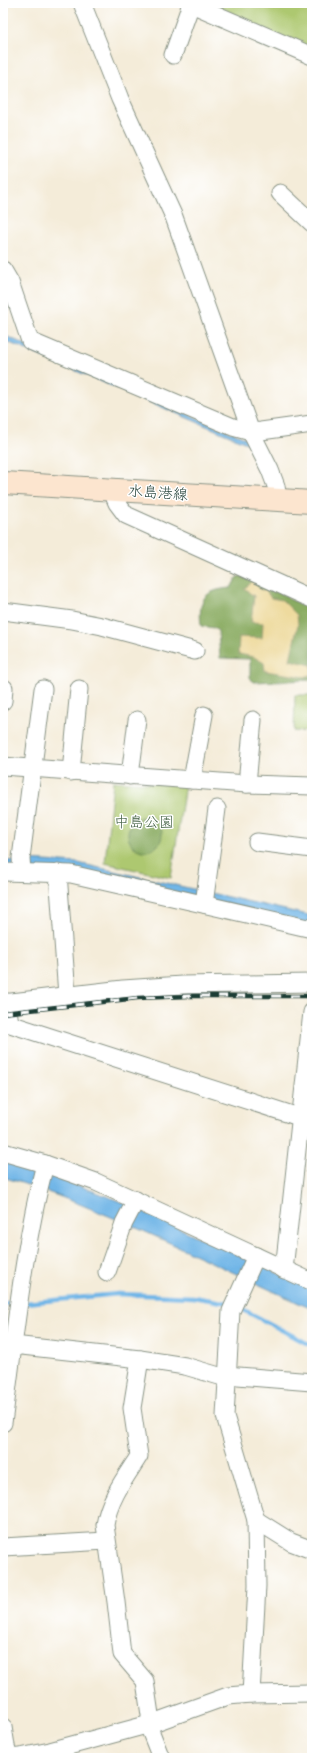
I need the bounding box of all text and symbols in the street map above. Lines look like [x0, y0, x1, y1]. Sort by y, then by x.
street label: 水島港線 [127, 479, 189, 505]
park label: 中島公園 [114, 811, 174, 832]

